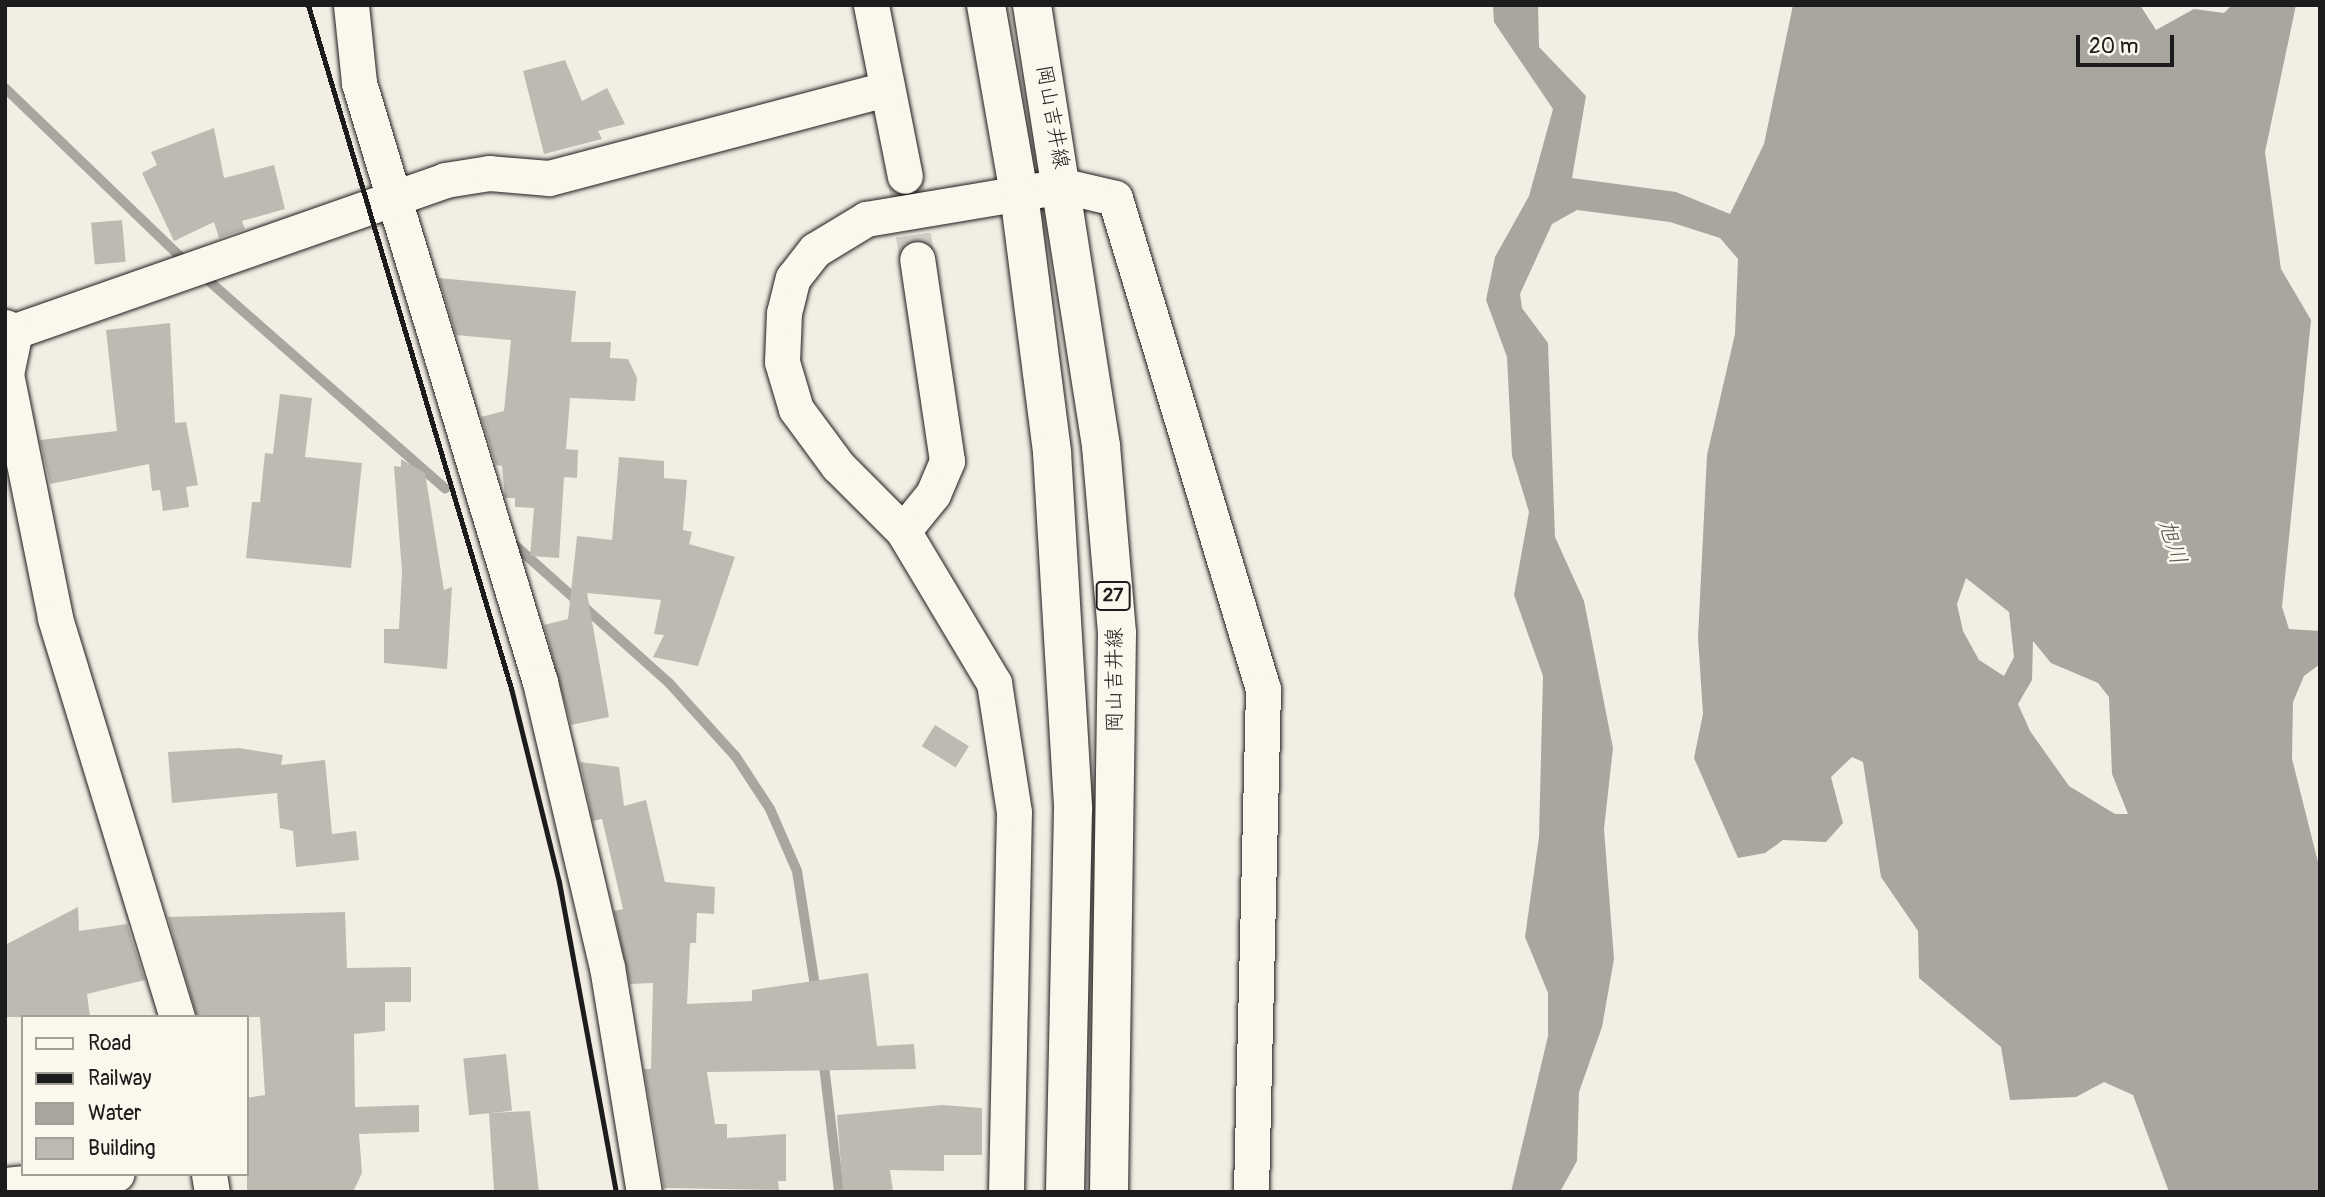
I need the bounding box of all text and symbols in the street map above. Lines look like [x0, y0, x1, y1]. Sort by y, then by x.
scale bar [2080, 21, 2178, 65]
text: 20 m [2089, 33, 2138, 60]
street label: 岡山吉井線 [1030, 63, 1074, 171]
water label: 旭川 [2152, 516, 2192, 568]
road number: 27 [1096, 580, 1130, 611]
street label: 岡山吉井線 [1102, 628, 1128, 732]
legend [21, 1015, 248, 1176]
text: Road [88, 1030, 132, 1057]
text: Railway [88, 1065, 152, 1092]
text: Water [88, 1100, 141, 1127]
text: Building [88, 1135, 155, 1162]

